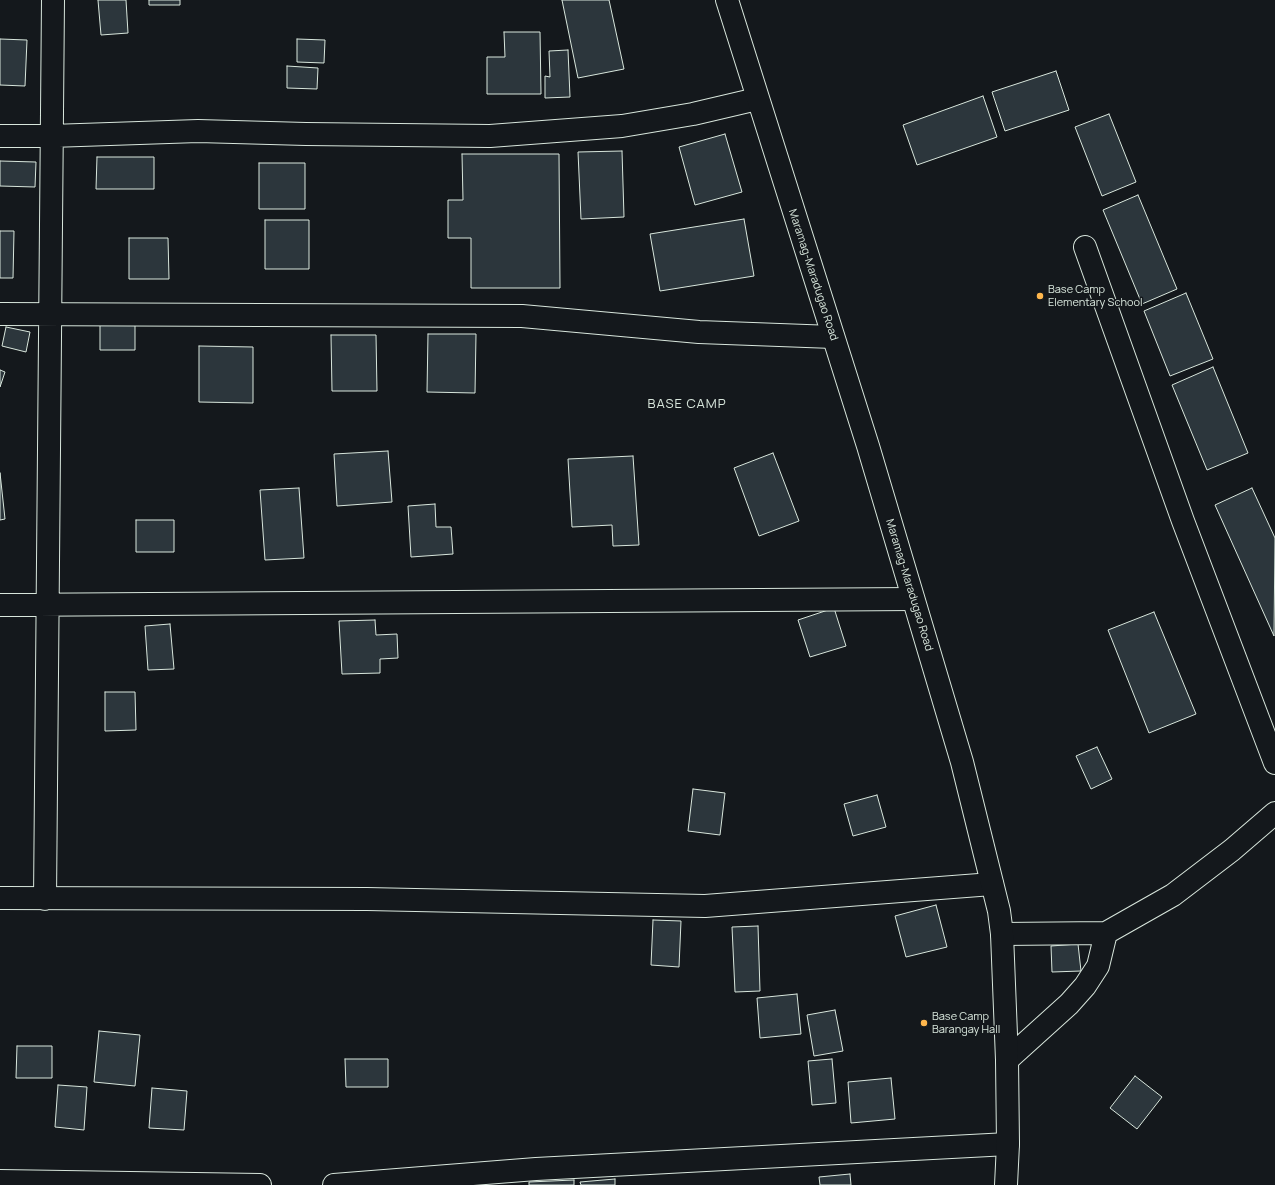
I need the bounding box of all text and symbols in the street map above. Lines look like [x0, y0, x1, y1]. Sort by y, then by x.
street label: Maramag-Maradugao Road [785, 208, 841, 342]
place label: Base Camp Elementary School [1048, 283, 1143, 309]
marker: Base Camp Elementary School [1035, 291, 1045, 301]
district label: BASE CAMP [647, 396, 727, 412]
street label: Maramag-Maradugao Road [883, 517, 935, 653]
place label: Base Camp Barangay Hall [932, 1010, 1000, 1036]
marker: Base Camp Barangay Hall [919, 1018, 929, 1028]

